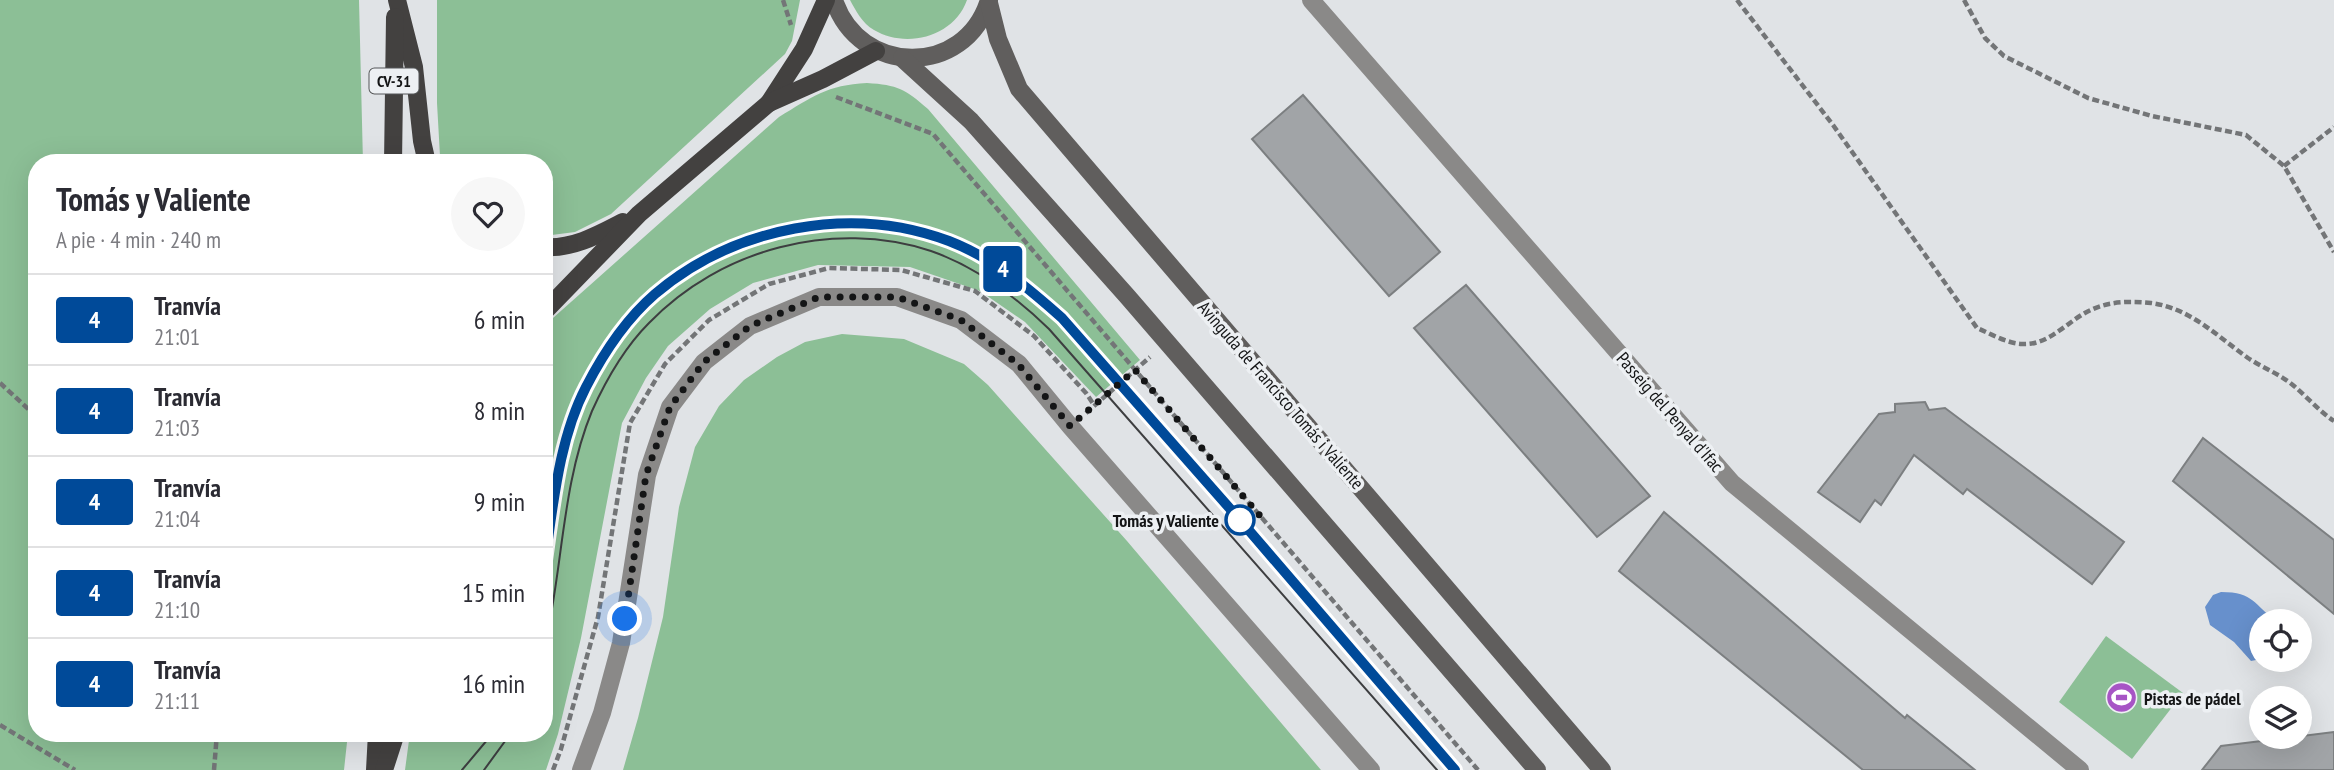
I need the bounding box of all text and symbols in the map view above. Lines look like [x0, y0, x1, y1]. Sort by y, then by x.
road number: CV-31 [370, 68, 418, 94]
text: Tomás y Valiente [56, 177, 251, 220]
button: heart [451, 177, 525, 251]
text: A pie · 4 min · 240 m [56, 225, 221, 254]
line badge: 4 [980, 246, 1026, 292]
text: 4 [997, 253, 1009, 284]
text: Tranvía [154, 289, 221, 322]
street label: Avinguda de Francisco Tomás i Valiente [1193, 296, 1369, 494]
text: 6 min [474, 303, 525, 336]
text: 4 [89, 304, 100, 335]
text: 21:01 [154, 322, 200, 351]
street label: Passeig del Penyal d'Ifac [1612, 347, 1729, 477]
text: Tranvía [154, 380, 221, 413]
text: 8 min [474, 394, 525, 427]
text: 4 [89, 395, 100, 426]
text: 21:03 [154, 413, 200, 442]
text: Tranvía [154, 471, 221, 504]
text: 9 min [474, 485, 525, 518]
text: 4 [89, 486, 100, 517]
text: 21:04 [154, 504, 200, 533]
marker: Tomás y Valiente [1225, 505, 1255, 535]
place label: Tomás y Valiente [1113, 509, 1219, 532]
text: Tranvía [154, 562, 221, 595]
text: 15 min [462, 576, 525, 609]
text: 4 [89, 577, 100, 608]
text: 21:10 [154, 595, 200, 624]
your location [607, 601, 642, 636]
map controls [2249, 609, 2312, 749]
button: locate [2249, 609, 2312, 672]
text: Tranvía [154, 653, 221, 686]
text: 16 min [462, 667, 525, 700]
text: 4 [89, 668, 100, 699]
sports icon: Pistas de pádel [2104, 681, 2138, 715]
text: 21:11 [154, 686, 200, 715]
button: layers [2249, 686, 2312, 749]
place label: Pistas de pádel [2144, 687, 2241, 710]

